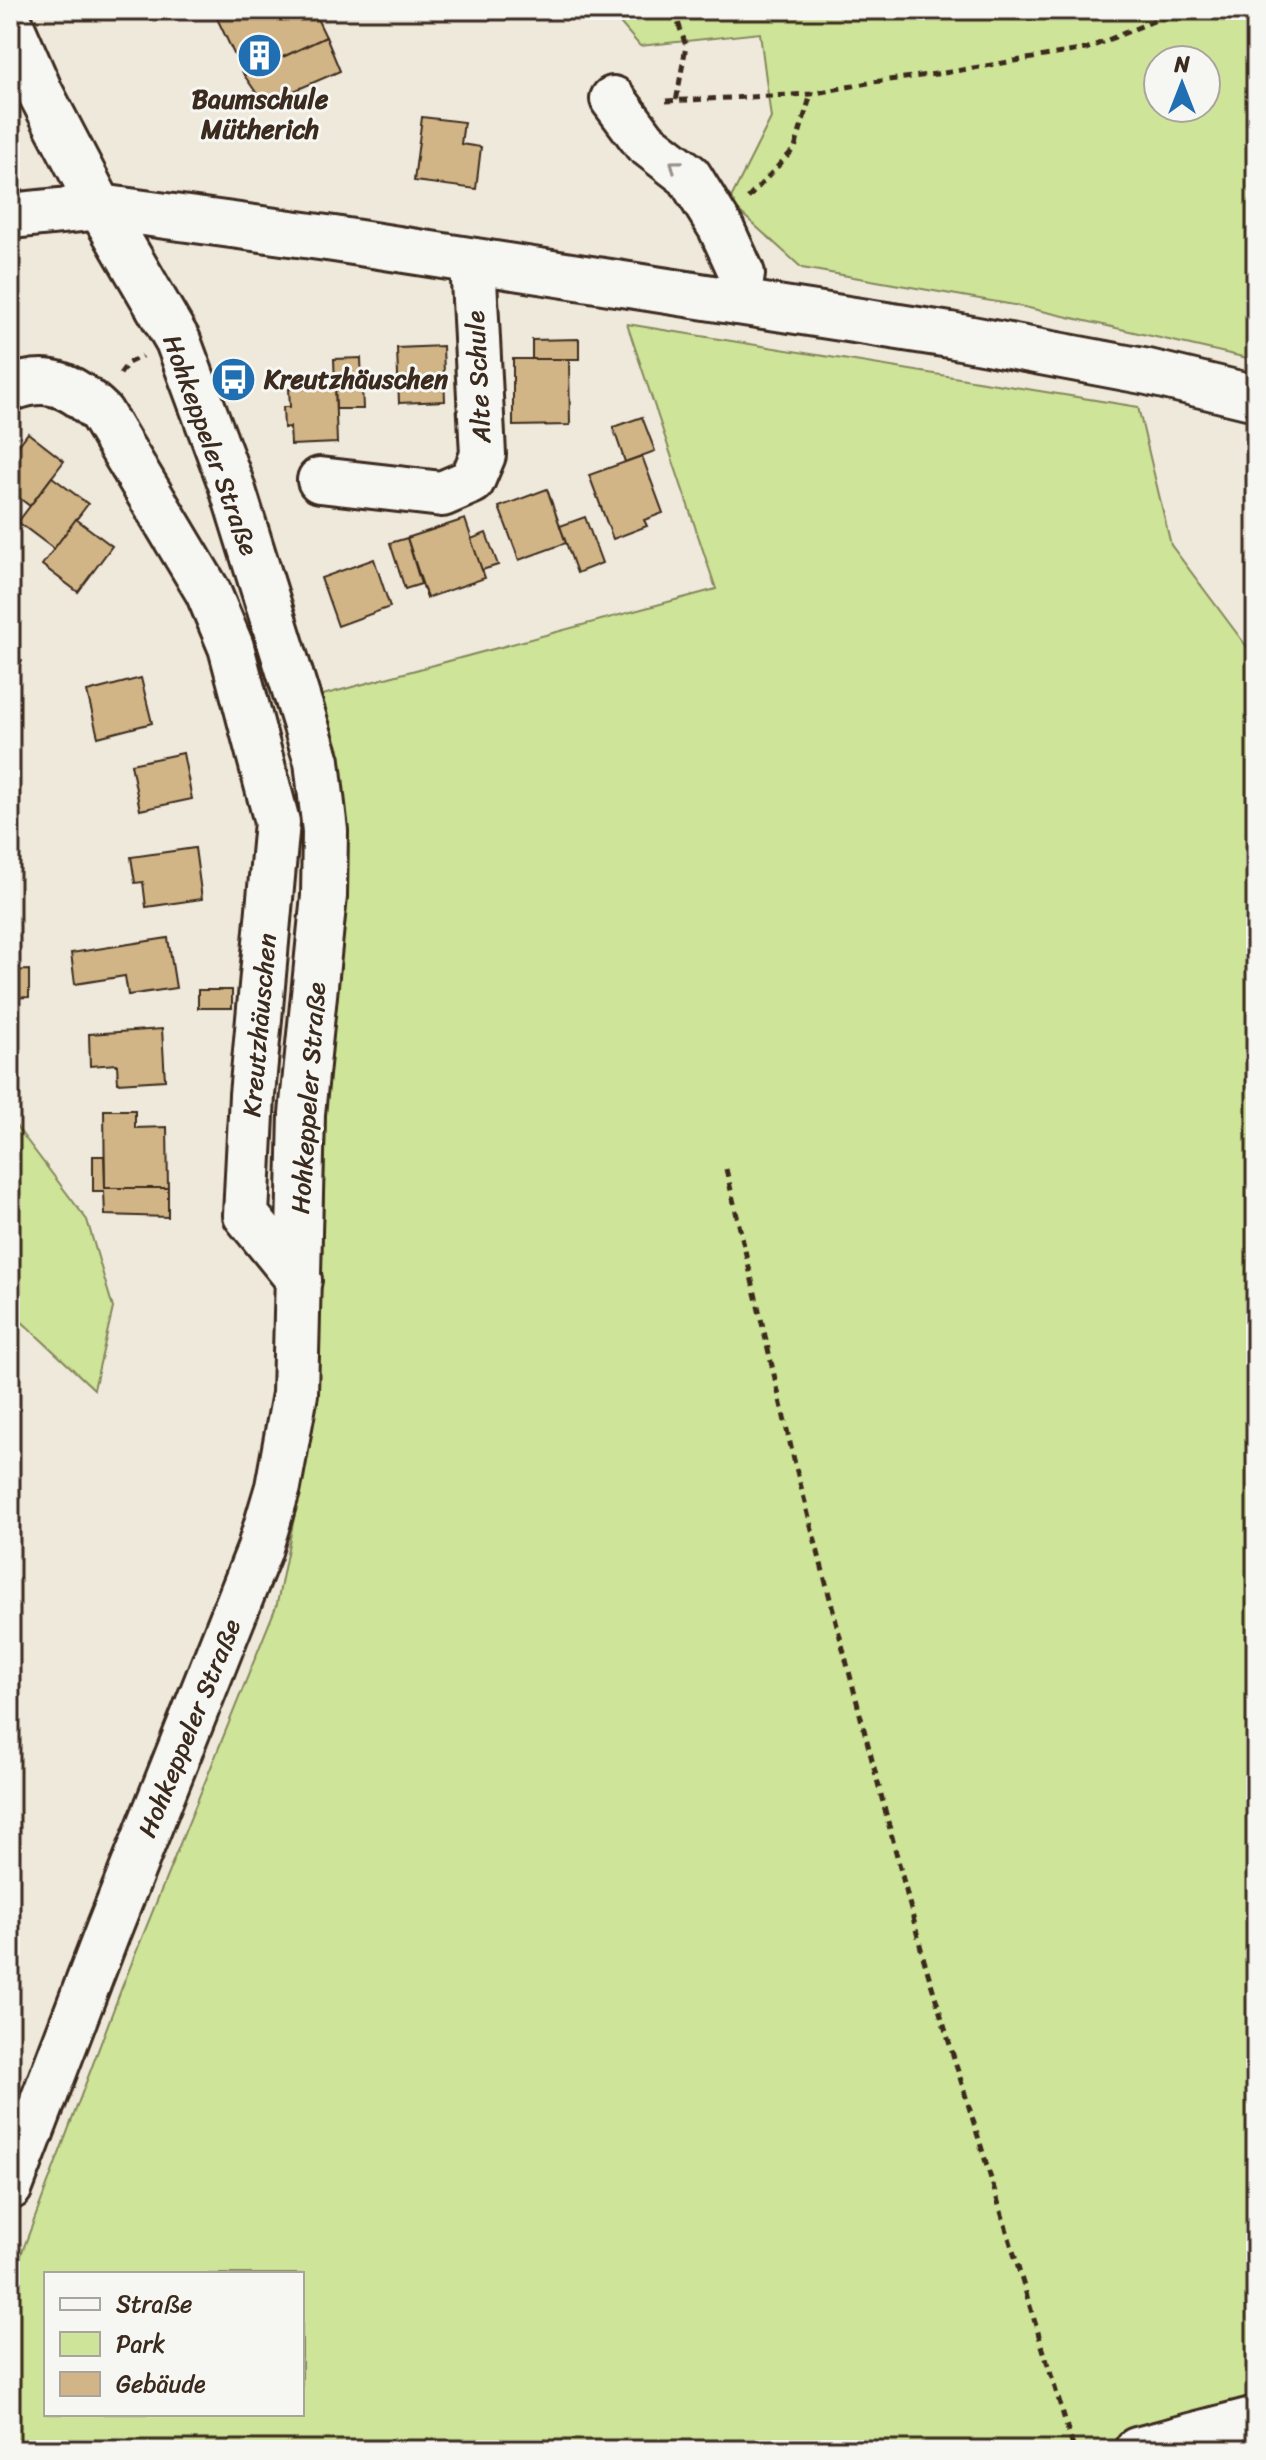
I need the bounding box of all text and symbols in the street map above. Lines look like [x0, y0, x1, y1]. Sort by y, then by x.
building icon: Baumschule Mütherich [236, 32, 284, 80]
north arrow [1142, 44, 1222, 124]
text: N [1173, 45, 1190, 84]
place label: Baumschule Mütherich [192, 76, 329, 152]
one-way arrow [670, 161, 684, 175]
street label: Alte Schule [452, 309, 504, 445]
street label: Hohkeppeler Straße [150, 328, 273, 563]
bus stop icon: Kreutzhäuschen [209, 355, 257, 403]
place label: Kreutzhäuschen [263, 356, 448, 402]
street label: Kreutzhäuschen [228, 931, 290, 1119]
street label: Hohkeppeler Straße [277, 980, 339, 1216]
street label: Hohkeppeler Straße [124, 1611, 254, 1844]
legend [44, 2272, 304, 2416]
text: Straße [116, 2283, 192, 2325]
text: Park [116, 2323, 165, 2365]
text: Gebäude [116, 2363, 206, 2405]

